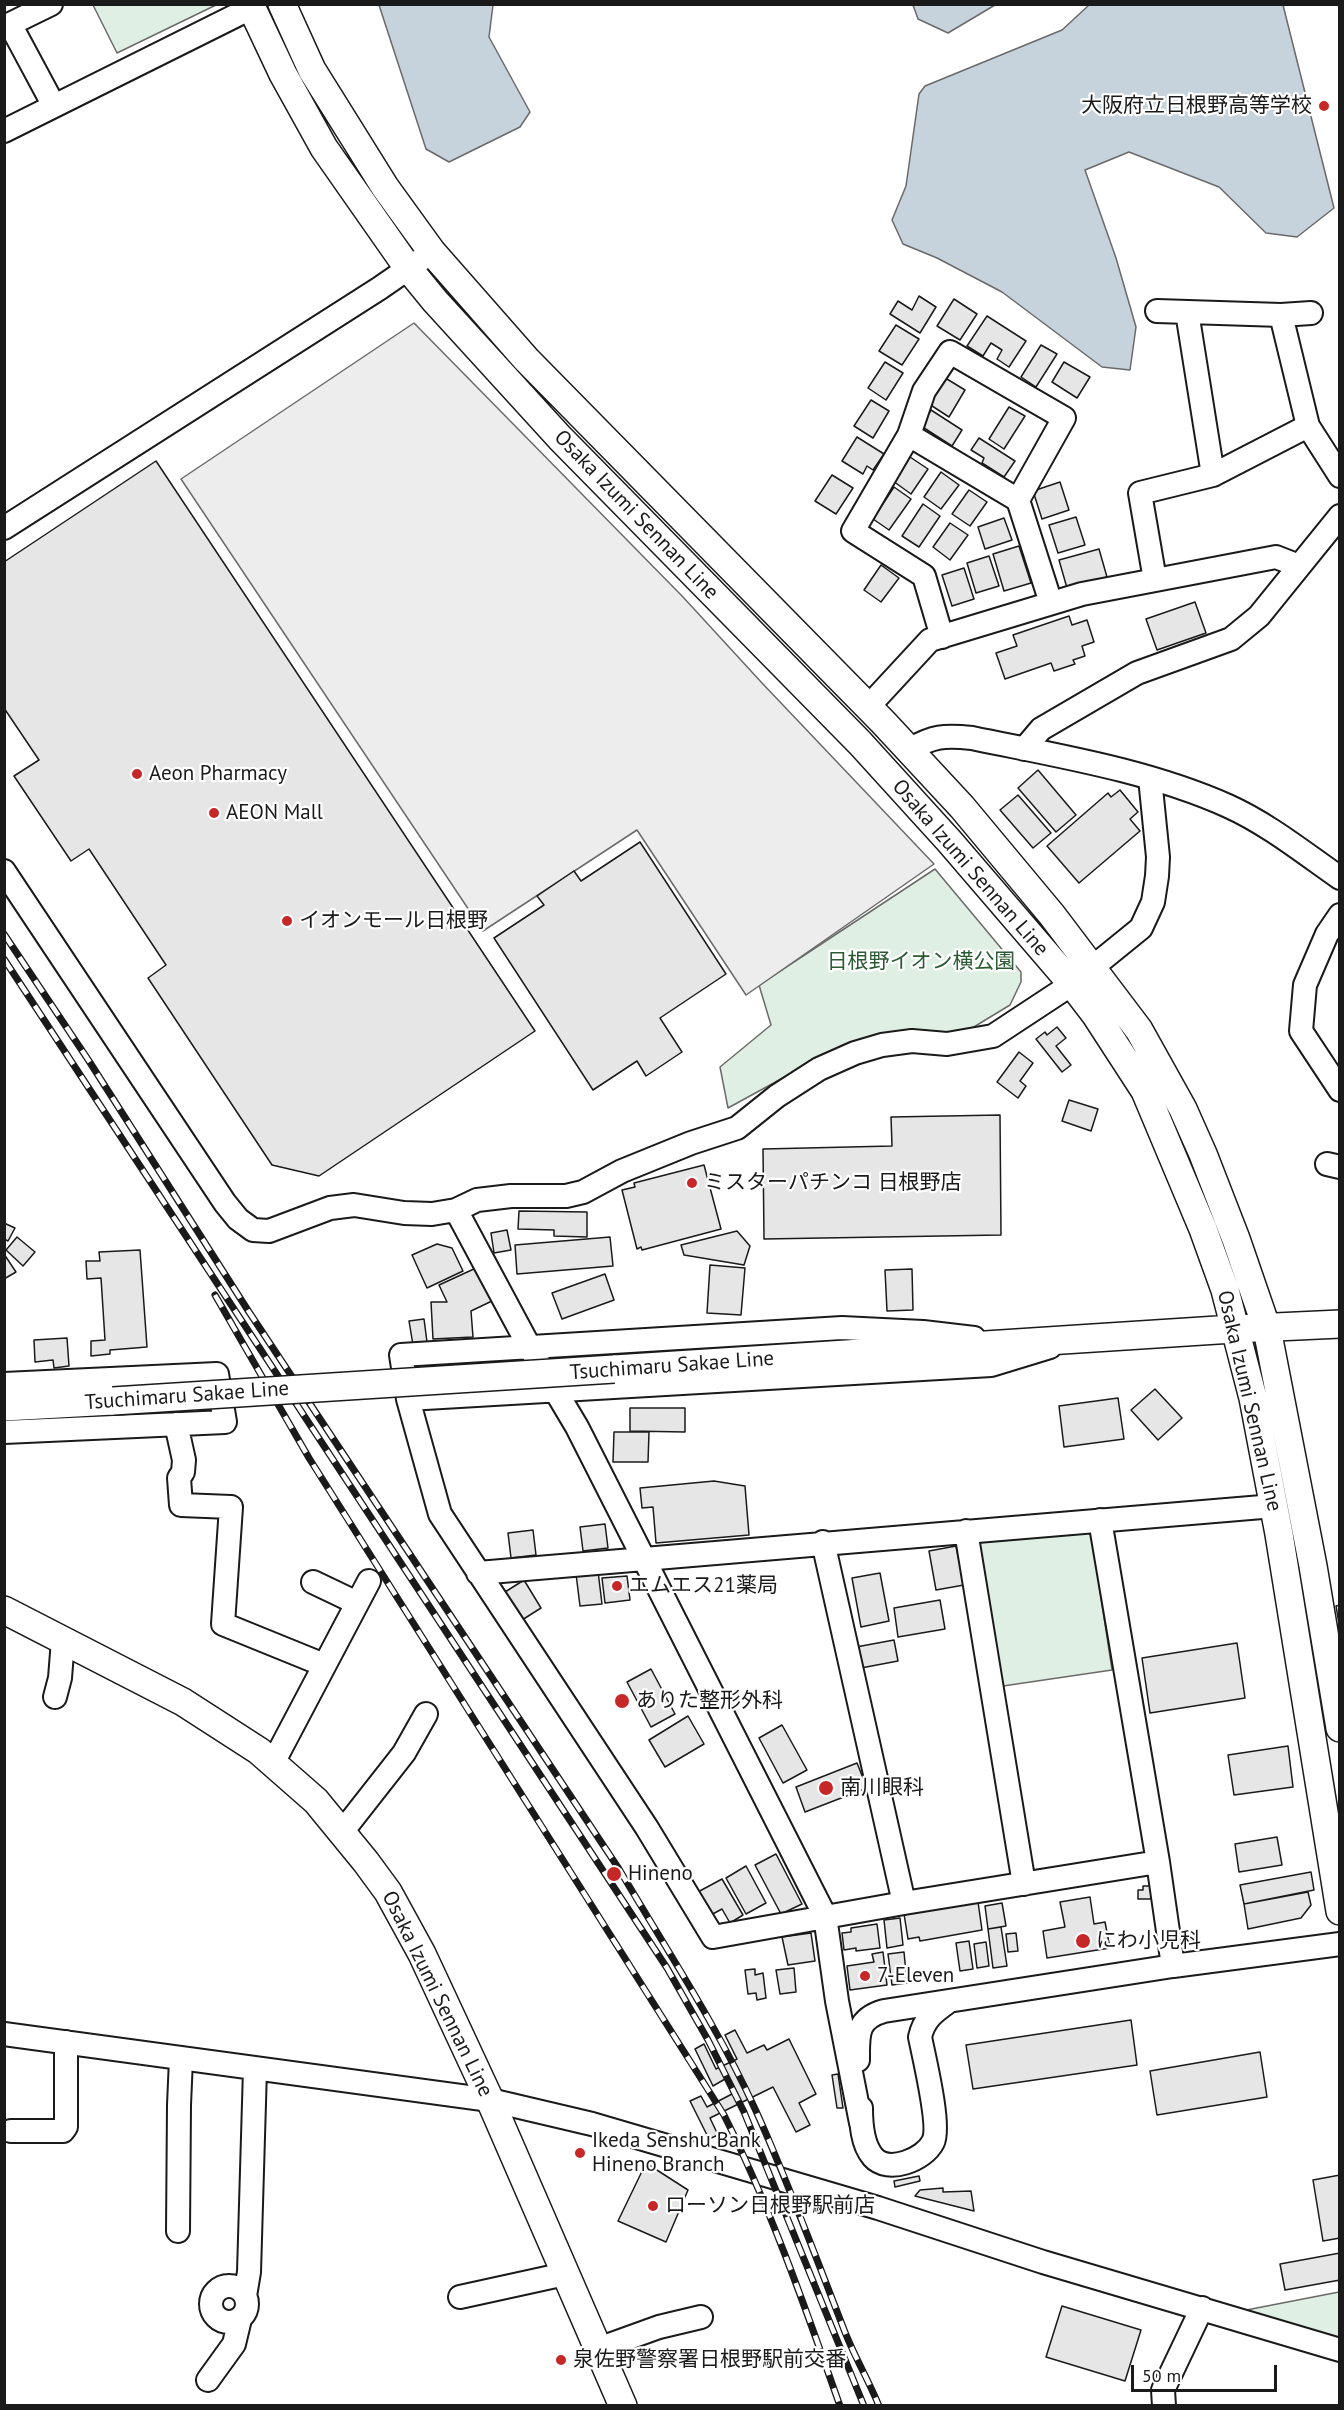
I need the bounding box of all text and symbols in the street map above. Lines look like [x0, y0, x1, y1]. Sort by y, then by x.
place label: 大阪府立日根野高等学校 [1081, 93, 1312, 119]
marker: 大阪府立日根野高等学校 [1317, 99, 1331, 113]
street label: Osaka Izumi Sennan Line [549, 425, 723, 605]
place label: Aeon Pharmacy [149, 761, 287, 787]
marker: Aeon Pharmacy [130, 767, 144, 781]
street label: Osaka Izumi Sennan Line [886, 775, 1054, 961]
place label: AEON Mall [226, 800, 323, 826]
marker: AEON Mall [207, 806, 221, 820]
place label: イオンモール日根野 [299, 908, 488, 934]
marker: イオンモール日根野 [280, 914, 294, 928]
park label: 日根野イオン横公園 [827, 949, 1015, 975]
place label: ミスターパチンコ 日根野店 [704, 1170, 962, 1196]
marker: ミスターパチンコ 日根野店 [685, 1176, 699, 1190]
street label: Osaka Izumi Sennan Line [1211, 1288, 1287, 1514]
street label: Tsuchimaru Sakae Line [569, 1346, 775, 1386]
street label: Tsuchimaru Sakae Line [84, 1376, 290, 1416]
place label: エムエス21薬局 [629, 1573, 778, 1599]
marker: エムエス21薬局 [610, 1579, 624, 1593]
place label: ありた整形外科 [636, 1688, 783, 1714]
marker: ありた整形外科 [613, 1692, 631, 1710]
place label: 南川眼科 [840, 1775, 924, 1801]
marker: 南川眼科 [817, 1779, 835, 1797]
place label: Hineno [628, 1861, 693, 1887]
marker: Hineno [605, 1865, 623, 1883]
street label: Osaka Izumi Sennan Line [376, 1887, 498, 2101]
place label: にわ小児科 [1096, 1928, 1201, 1954]
marker: にわ小児科 [1074, 1932, 1092, 1950]
place label: 7-Eleven [877, 1963, 954, 1989]
marker: 7-Eleven [858, 1969, 872, 1983]
place label: Ikeda Senshu Bank Hineno Branch [592, 2128, 761, 2178]
marker: Ikeda Senshu Bank Hineno Branch [573, 2146, 587, 2160]
place label: ローソン日根野駅前店 [665, 2193, 875, 2219]
marker: ローソン日根野駅前店 [646, 2199, 660, 2213]
place label: 泉佐野警察署日根野駅前交番 [573, 2347, 846, 2373]
marker: 泉佐野警察署日根野駅前交番 [554, 2353, 568, 2367]
scale bar [1134, 2353, 1280, 2391]
text: 50 m [1142, 2364, 1181, 2387]

